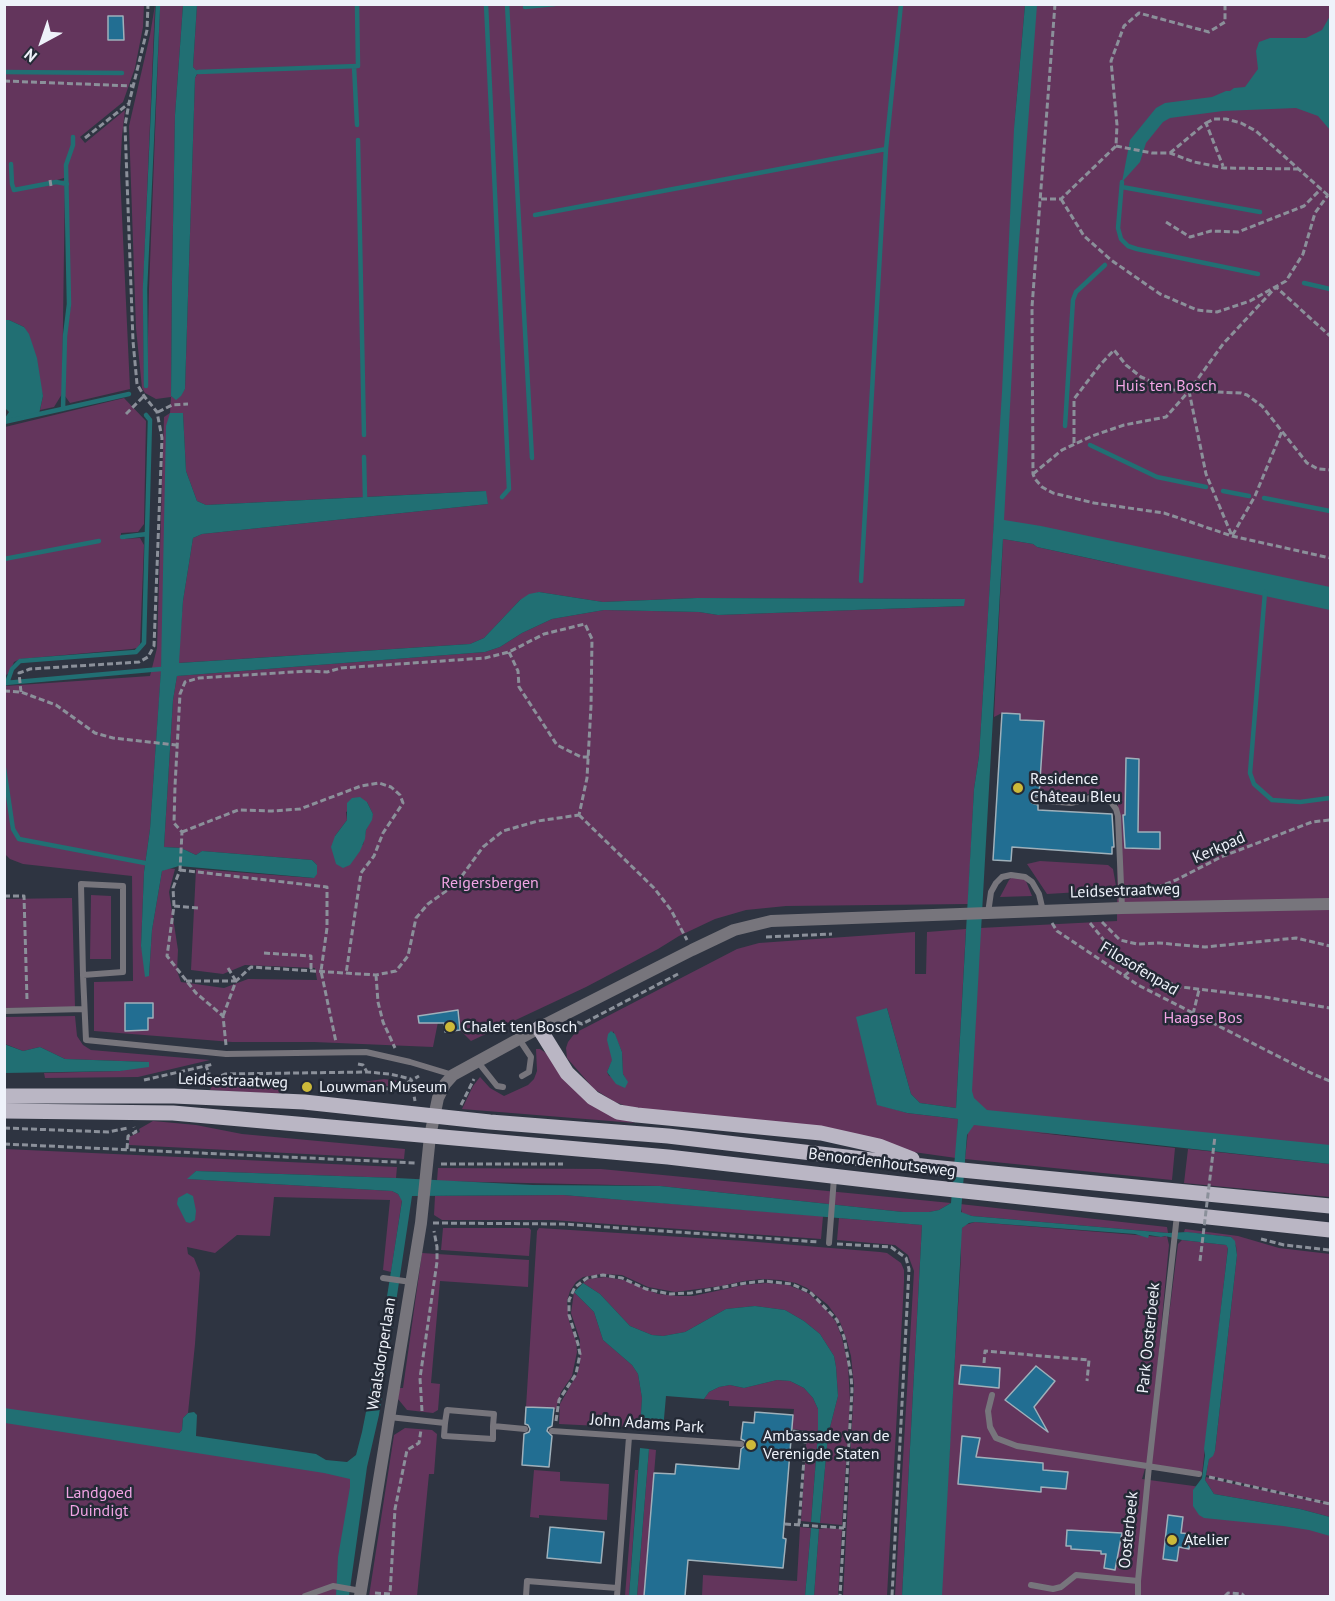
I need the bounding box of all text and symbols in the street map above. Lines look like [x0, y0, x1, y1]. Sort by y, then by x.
north arrow [12, 12, 72, 72]
text: N [20, 45, 41, 67]
park label: Huis ten Bosch [1115, 376, 1217, 396]
place label: Residence Château Bleu [1030, 769, 1121, 807]
marker: Residence Château Bleu [1011, 781, 1025, 795]
street label: Kerkpad [1190, 828, 1248, 868]
park label: Reigersbergen [441, 873, 539, 893]
street label: Leidsestraatweg [1070, 879, 1180, 903]
street label: Filosofenpad [1096, 938, 1182, 1000]
park label: Haagse Bos [1163, 1008, 1243, 1028]
place label: Chalet ten Bosch [462, 1017, 577, 1037]
marker: Chalet ten Bosch [443, 1020, 457, 1034]
street label: Leidsestraatweg [178, 1069, 288, 1093]
place label: Louwman Museum [319, 1077, 447, 1097]
marker: Louwman Museum [300, 1080, 314, 1094]
street label: Benoordenhoutseweg [807, 1144, 957, 1182]
street label: Park Oosterbeek [1134, 1282, 1164, 1394]
street label: Waalsdorperlaan [364, 1296, 400, 1412]
street label: John Adams Park [589, 1410, 705, 1438]
place label: Ambassade van de Verenigde Staten [763, 1426, 890, 1464]
marker: Ambassade van de Verenigde Staten [744, 1438, 758, 1452]
park label: Landgoed Duindigt [65, 1483, 133, 1521]
street label: Oosterbeek [1115, 1490, 1143, 1570]
place label: Atelier [1184, 1530, 1229, 1550]
marker: Atelier [1165, 1533, 1179, 1547]

